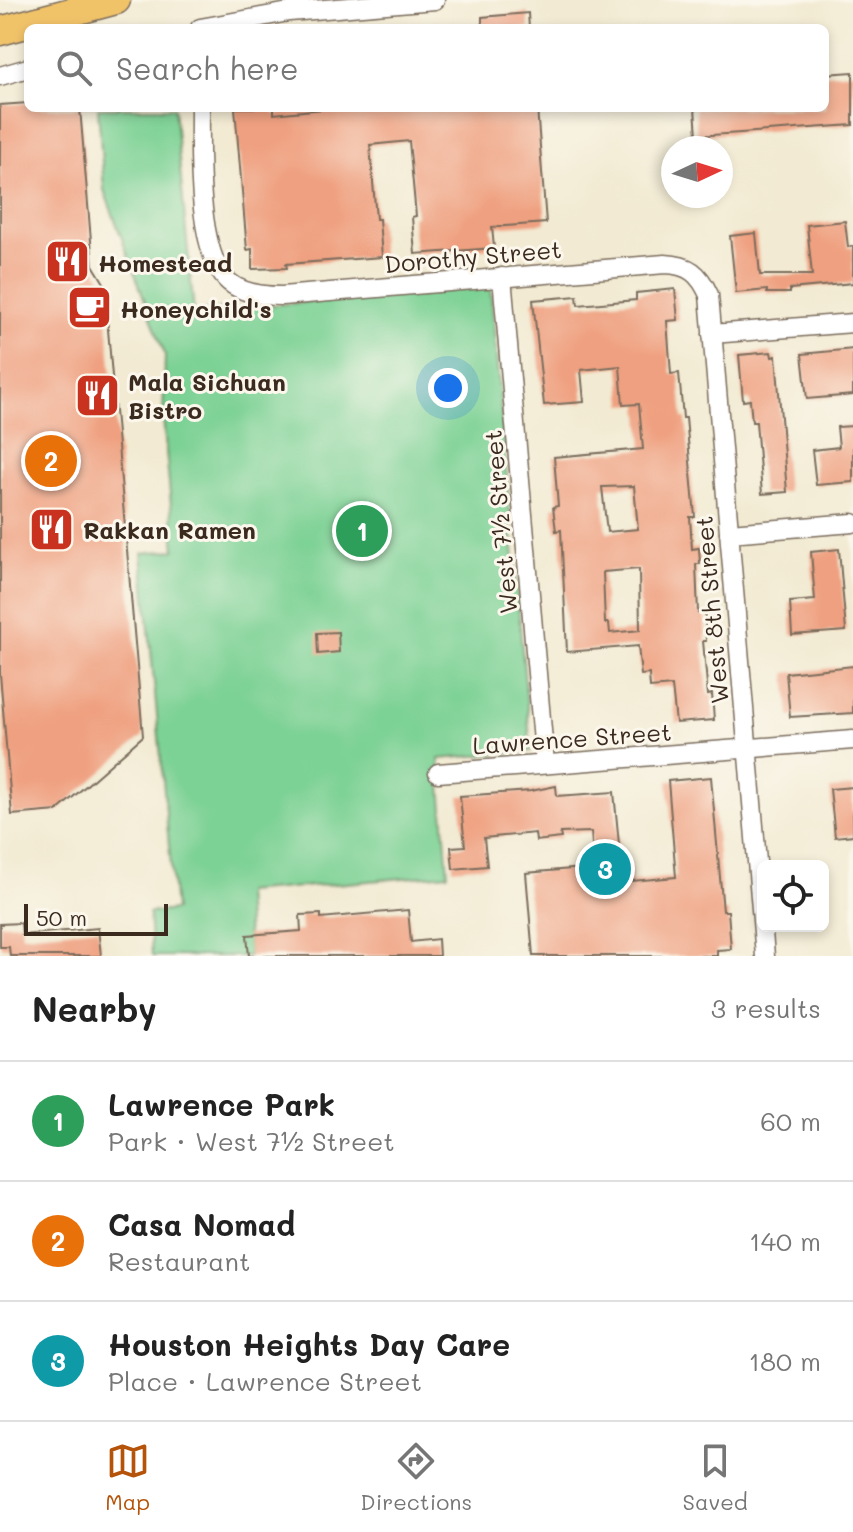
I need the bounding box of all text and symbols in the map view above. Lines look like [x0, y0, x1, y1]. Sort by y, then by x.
search box [24, 24, 829, 112]
icon: search [52, 46, 96, 90]
text: Search here [116, 48, 299, 88]
north arrow [661, 136, 733, 208]
street label: Dorothy Street [383, 233, 563, 279]
restaurant icon: Homestead [43, 238, 91, 286]
place label: Homestead [98, 247, 232, 278]
cafe icon: Honeychild's [65, 284, 113, 332]
place label: Honeychild's [120, 293, 272, 324]
place label: Mala Sichuan Bistro [128, 366, 286, 425]
your location [428, 368, 468, 408]
restaurant icon: Mala Sichuan Bistro [73, 371, 121, 419]
street label: West 7½ Street [477, 429, 523, 615]
pin: 2 [25, 431, 77, 491]
pin: 1 [336, 501, 388, 561]
restaurant icon: Rakkan Ramen [28, 505, 76, 553]
place label: Rakkan Ramen [83, 514, 256, 545]
street label: West 8th Street [687, 515, 735, 705]
street label: Lawrence Street [471, 716, 673, 760]
pin: 3 [579, 839, 631, 899]
map controls [757, 860, 829, 932]
button: locate [757, 860, 829, 932]
scale bar [24, 900, 168, 936]
text: 50 m [36, 903, 87, 932]
text: Nearby [32, 986, 157, 1031]
text: 3 results [711, 991, 821, 1025]
text: Lawrence Park [108, 1084, 335, 1124]
text: 1 [52, 1104, 64, 1138]
text: 60 m [760, 1104, 821, 1138]
text: Park · West 7½ Street [108, 1124, 395, 1158]
text: Casa Nomad [108, 1204, 295, 1244]
text: 2 [51, 1224, 65, 1258]
text: 140 m [749, 1224, 821, 1258]
text: Restaurant [108, 1244, 250, 1278]
text: Houston Heights Day Care [108, 1324, 510, 1364]
text: 3 [50, 1344, 66, 1378]
text: 180 m [749, 1344, 821, 1378]
text: Place · Lawrence Street [108, 1364, 422, 1398]
tab: Map [105, 1439, 150, 1516]
tab: Directions [360, 1439, 472, 1516]
tab: Saved [683, 1439, 748, 1516]

